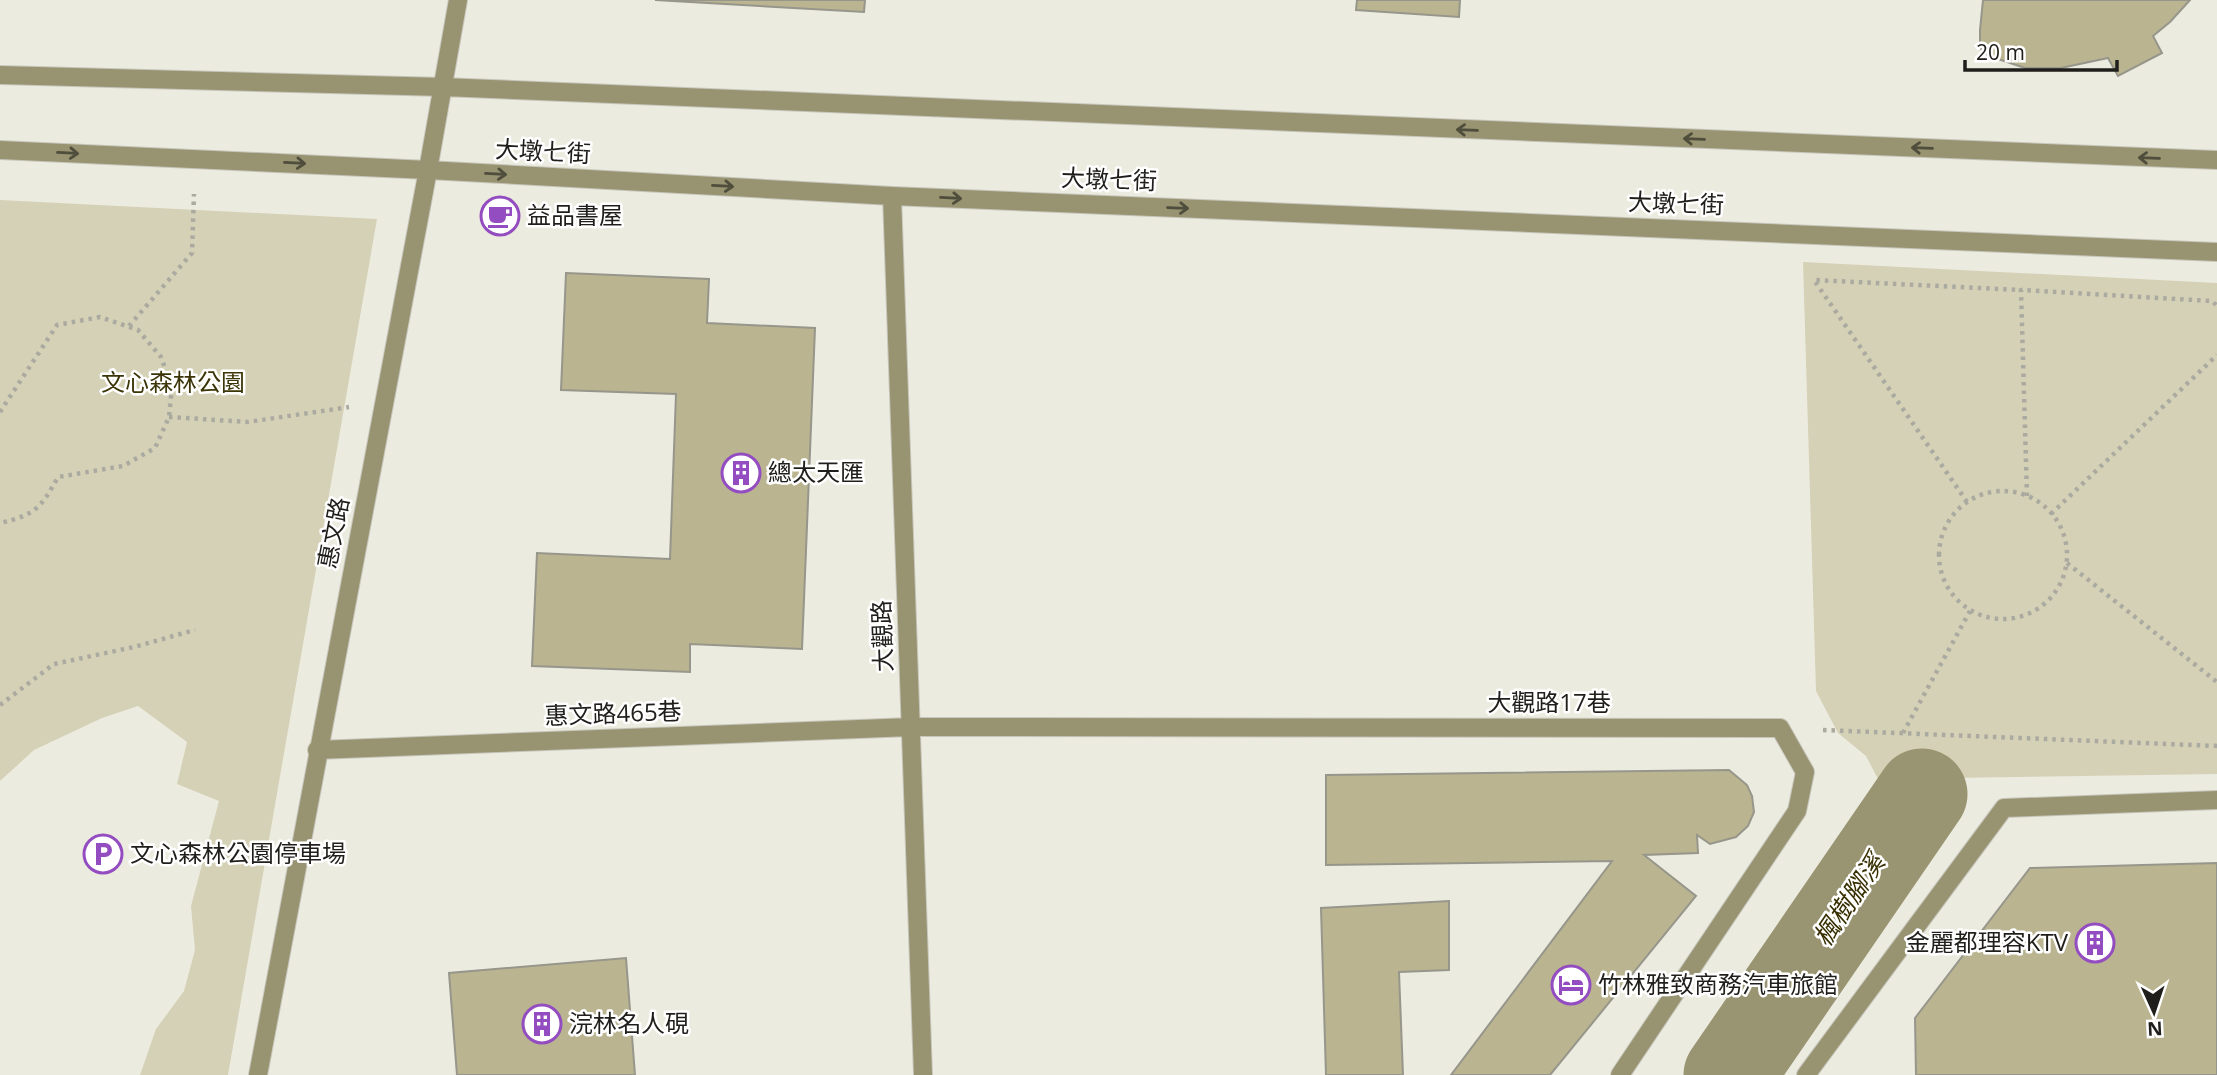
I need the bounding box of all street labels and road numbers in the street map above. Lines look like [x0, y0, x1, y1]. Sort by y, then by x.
street label: 大墩七街 [494, 132, 592, 169]
street label: 大墩七街 [1061, 160, 1158, 197]
street label: 大墩七街 [1628, 184, 1725, 221]
street label: 惠文路 [309, 494, 356, 571]
street label: 大觀路 [864, 599, 899, 673]
street label: 大觀路17巷 [1487, 685, 1611, 718]
street label: 惠文路465巷 [544, 694, 682, 731]

